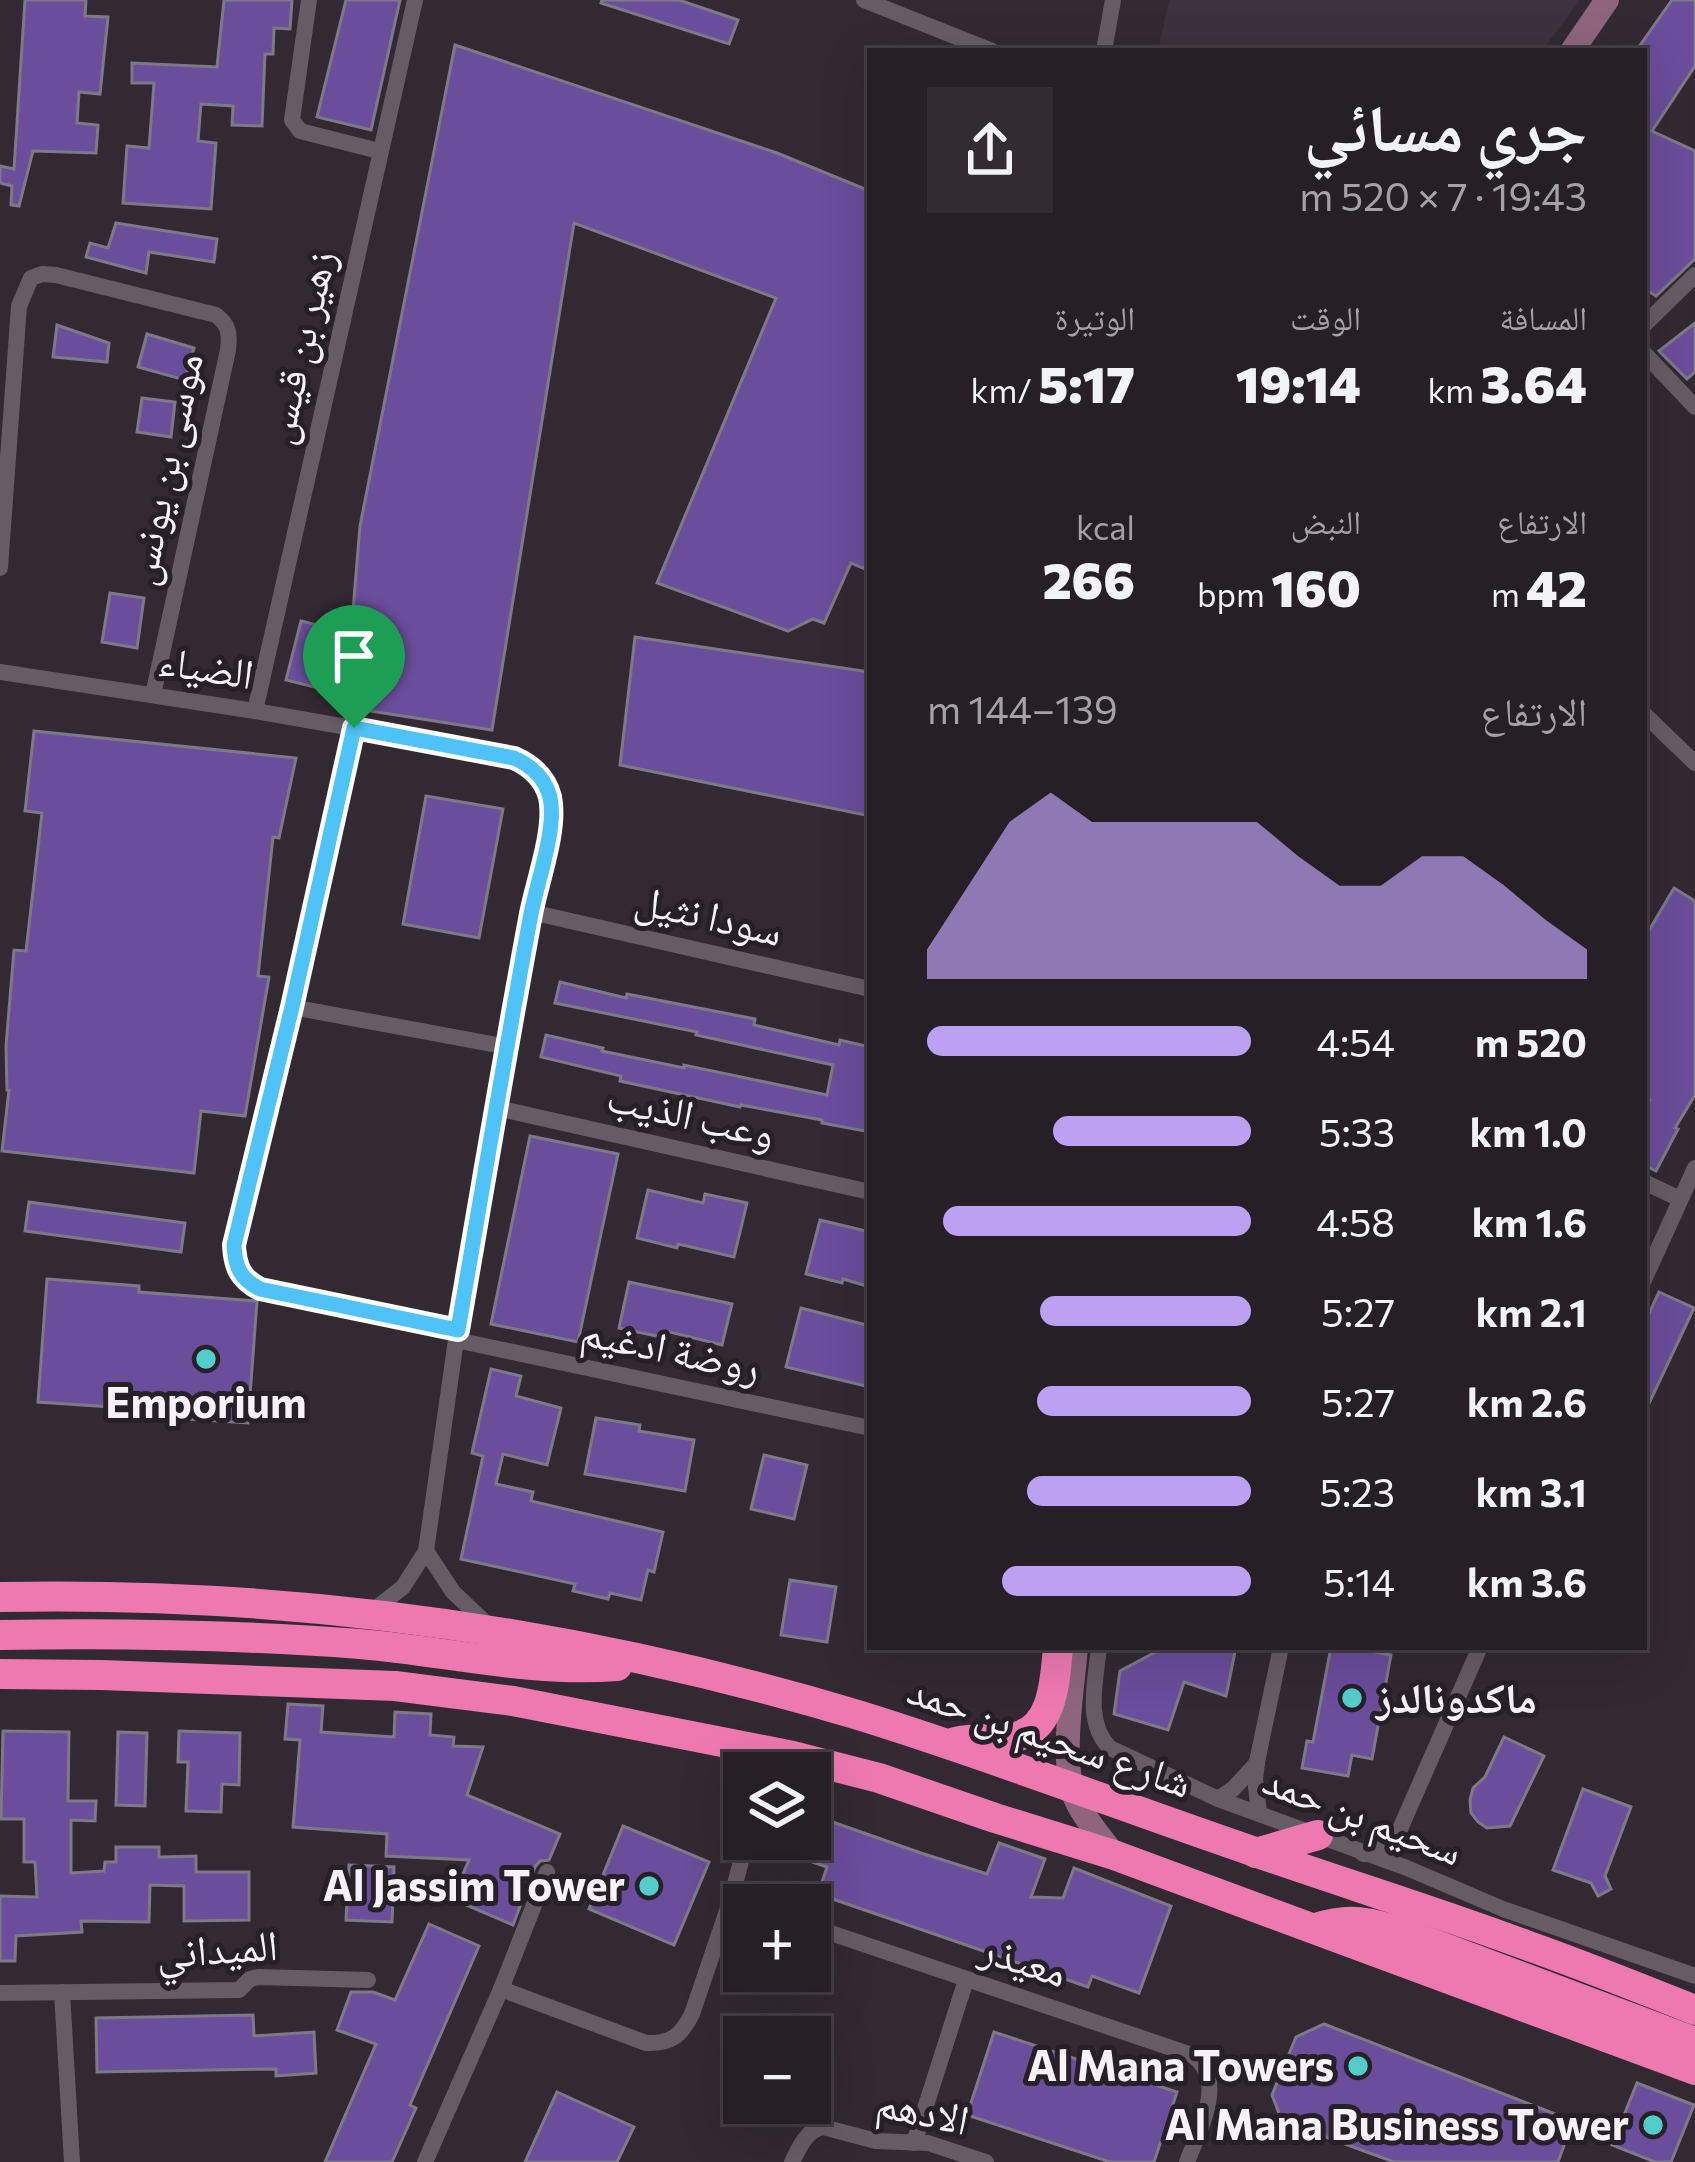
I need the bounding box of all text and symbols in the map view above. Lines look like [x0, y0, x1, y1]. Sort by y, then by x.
text: جري مسائي [1304, 85, 1587, 166]
button: share [927, 87, 1053, 213]
text: 19:43 · 7 × 520 m [1299, 171, 1587, 219]
street label: زهير بن قيس [250, 245, 347, 449]
text: الوتيرة [1055, 296, 1135, 337]
text: الوقت [1290, 296, 1361, 337]
text: المسافة [1500, 296, 1587, 337]
street label: موسى بن يونس [112, 348, 214, 590]
text: 5:17 [1038, 351, 1135, 414]
text: 19:14 [1236, 351, 1361, 414]
text: 3.64 [1480, 351, 1587, 414]
text: /km [971, 369, 1038, 410]
text: km [1427, 369, 1480, 410]
text: النبض [1291, 500, 1361, 541]
text: الارتفاع [1497, 500, 1587, 541]
text: kcal [1076, 506, 1135, 547]
text: 266 [1042, 547, 1135, 610]
text: 160 [1271, 555, 1361, 618]
text: 42 [1526, 555, 1587, 618]
text: bpm [1197, 573, 1271, 614]
text: m [1491, 573, 1526, 614]
pin [303, 605, 405, 728]
icon: arrive [321, 623, 387, 689]
street label: الضياء [155, 632, 258, 698]
text: 139–144 m [927, 684, 1118, 732]
text: الارتفاع [1481, 686, 1587, 734]
street label: سودا نثيل [630, 871, 788, 957]
text: 4:54 [1317, 1017, 1395, 1065]
text: 520 m [1475, 1017, 1587, 1065]
street label: وعب الذيب [602, 1069, 780, 1158]
text: 5:33 [1319, 1107, 1395, 1155]
text: 1.0 km [1470, 1107, 1587, 1155]
text: 4:58 [1316, 1197, 1395, 1245]
text: 1.6 km [1472, 1197, 1587, 1245]
text: 5:27 [1321, 1287, 1395, 1335]
text: 2.1 km [1476, 1287, 1587, 1335]
street label: روضة ادغيم [576, 1303, 766, 1395]
marker: Emporium [193, 1346, 219, 1372]
place label: Emporium [105, 1375, 307, 1427]
text: 5:27 [1321, 1377, 1395, 1425]
text: 2.6 km [1467, 1377, 1587, 1425]
text: 5:23 [1320, 1467, 1395, 1515]
text: 3.1 km [1476, 1467, 1587, 1515]
text: 5:14 [1323, 1557, 1395, 1605]
text: 3.6 km [1467, 1557, 1587, 1605]
street label: شارع سحيم بن حمد [900, 1661, 1200, 1811]
place label: ماكدونالدز [1374, 1670, 1537, 1722]
marker: ماكدونالدز [1339, 1685, 1365, 1711]
street label: سحيم بن حمد [1255, 1751, 1471, 1879]
map controls [723, 1752, 831, 2124]
button: layers [723, 1752, 831, 1860]
place label: Al Jassim Tower [323, 1858, 625, 1910]
marker: Al Jassim Tower [636, 1873, 662, 1899]
button: + [723, 1884, 831, 1992]
street label: الميداني [154, 1917, 280, 1987]
street label: معيذر [974, 1919, 1074, 1996]
button: − [723, 2016, 831, 2124]
place label: Al Mana Towers [1027, 2038, 1334, 2090]
marker: Al Mana Towers [1345, 2053, 1371, 2079]
street label: الادهم [872, 2074, 974, 2148]
place label: Al Mana Business Tower [1165, 2097, 1629, 2149]
marker: Al Mana Business Tower [1640, 2112, 1666, 2138]

